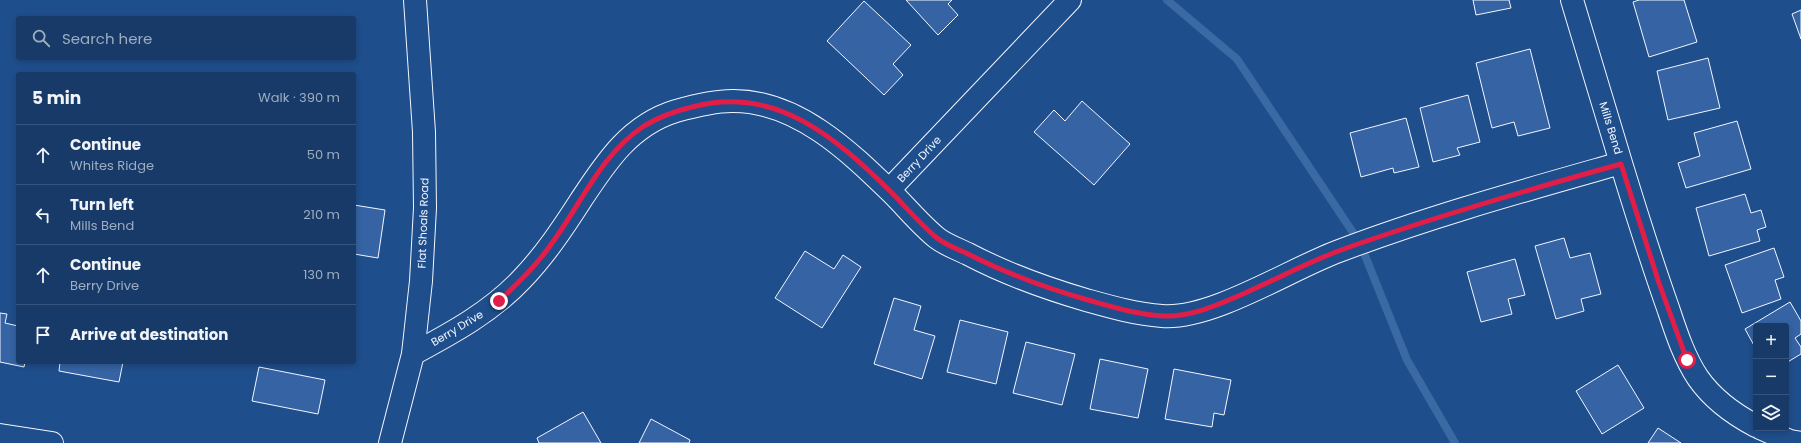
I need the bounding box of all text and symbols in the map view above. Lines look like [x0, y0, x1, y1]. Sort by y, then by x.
search box [16, 16, 356, 60]
icon: search [30, 27, 52, 49]
text: Search here [62, 28, 152, 49]
text: 5 min [32, 86, 81, 110]
text: Walk · 390 m [258, 88, 340, 107]
street label: Mills Bend [1595, 100, 1627, 156]
street label: Berry Drive [893, 132, 945, 186]
text: Continue [70, 134, 141, 155]
icon: ahead [32, 144, 54, 166]
text: 50 m [307, 145, 340, 164]
text: Whites Ridge [70, 156, 154, 175]
street label: Flat Shoals Road [413, 177, 433, 269]
text: Turn left [70, 194, 134, 215]
icon: left [32, 204, 54, 226]
text: 210 m [303, 205, 340, 224]
text: Mills Bend [70, 216, 134, 235]
text: Continue [70, 254, 141, 275]
icon: ahead [32, 264, 54, 286]
text: 130 m [303, 265, 340, 284]
text: Berry Drive [70, 276, 139, 295]
route end [490, 292, 508, 310]
street label: Berry Drive [428, 306, 486, 350]
map controls [1753, 323, 1789, 431]
button: + [1753, 323, 1789, 359]
icon: arrive [32, 324, 54, 346]
text: Arrive at destination [70, 324, 228, 345]
route start [1678, 351, 1696, 369]
button: − [1753, 359, 1789, 395]
button: layers [1753, 395, 1789, 431]

